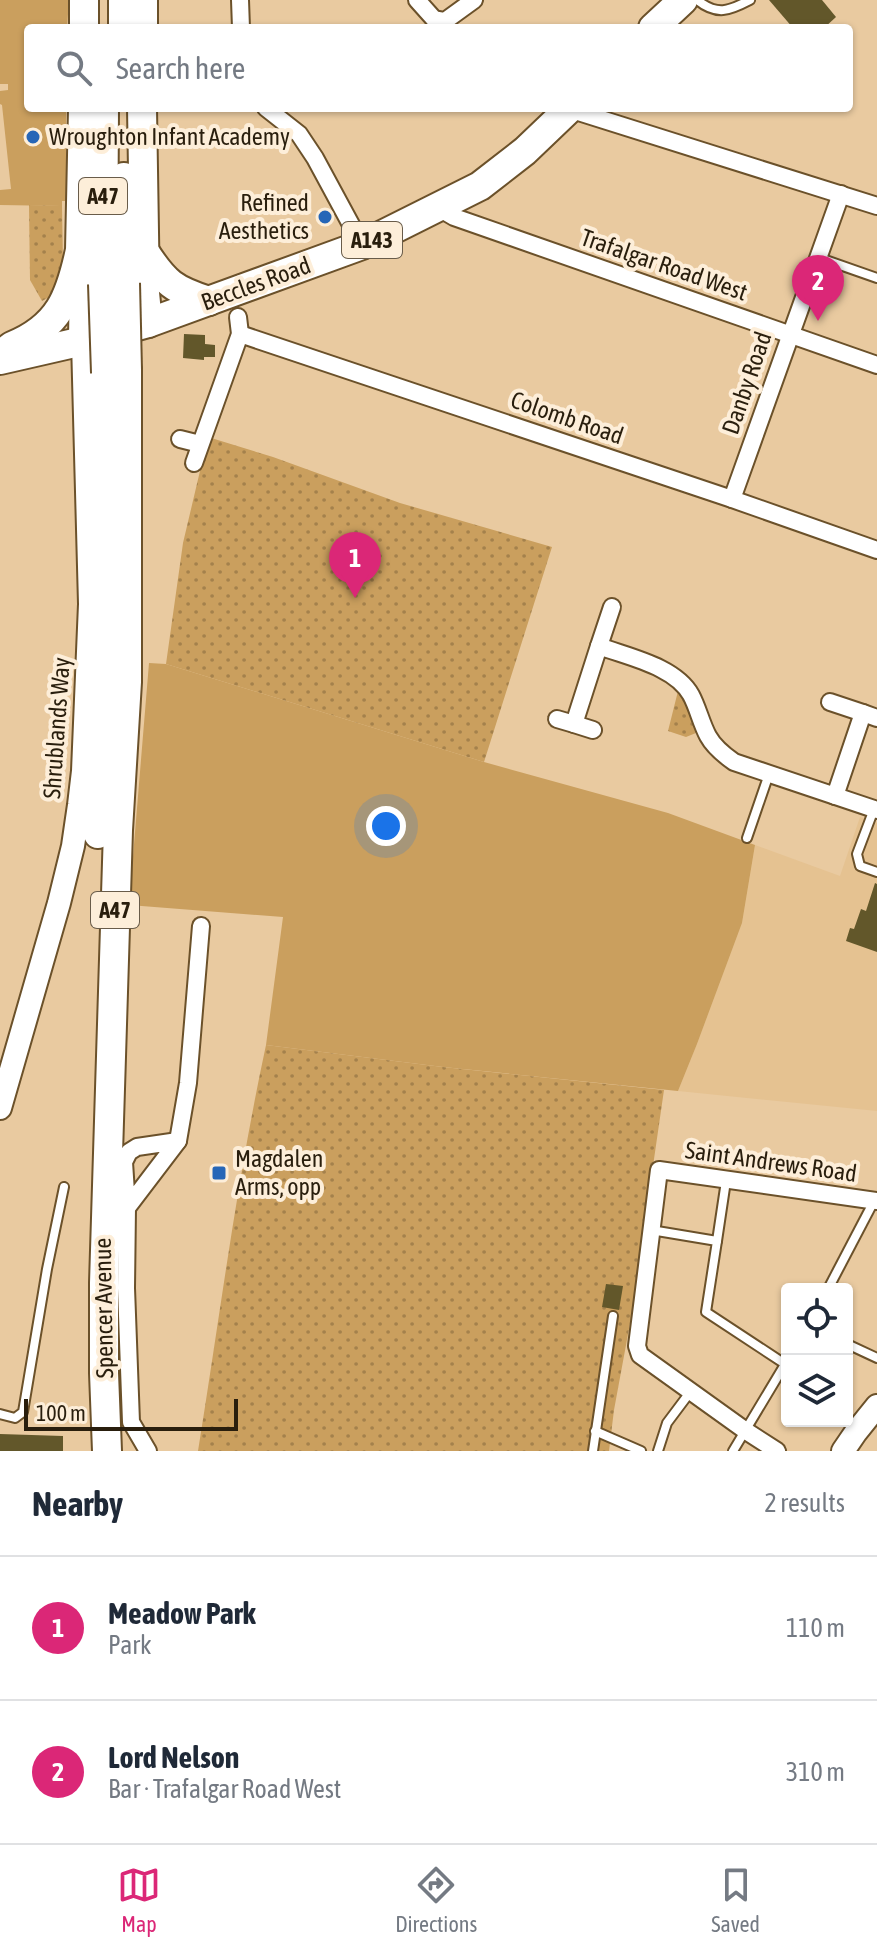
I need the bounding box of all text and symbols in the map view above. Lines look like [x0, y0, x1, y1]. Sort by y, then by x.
search box [24, 24, 853, 112]
icon: search [52, 46, 96, 90]
text: Search here [116, 51, 245, 85]
place label: Wroughton Infant Academy [49, 123, 290, 150]
marker: Wroughton Infant Academy [24, 128, 42, 146]
road number: A47 [79, 178, 127, 214]
place label: Refined Aesthetics [219, 189, 309, 244]
marker: Refined Aesthetics [316, 208, 334, 226]
road number: A143 [342, 222, 402, 258]
street label: Trafalgar Road West [577, 223, 751, 306]
street label: Beccles Road [197, 251, 314, 316]
pin: 2 [792, 255, 844, 321]
street label: Danby Road [716, 328, 777, 438]
street label: Colomb Road [507, 386, 627, 449]
pin: 1 [329, 532, 381, 598]
street label: Shrublands Way [38, 656, 75, 800]
your location [366, 806, 406, 846]
road number: A47 [91, 892, 139, 928]
street label: Saint Andrews Road [684, 1136, 859, 1187]
place label: Magdalen Arms, opp [235, 1145, 323, 1200]
marker: Magdalen Arms, opp [210, 1164, 228, 1182]
street label: Spencer Avenue [89, 1237, 118, 1379]
map controls [781, 1283, 853, 1427]
button: locate [781, 1283, 853, 1355]
button: layers [781, 1355, 853, 1427]
scale bar [24, 1395, 238, 1431]
text: 100 m [36, 1400, 86, 1426]
text: Nearby [32, 1484, 123, 1523]
text: 2 results [764, 1488, 845, 1518]
text: Meadow Park [108, 1596, 256, 1630]
text: 1 [52, 1613, 64, 1643]
text: 110 m [786, 1613, 845, 1643]
text: Park [108, 1630, 151, 1660]
text: Lord Nelson [108, 1740, 239, 1774]
text: 2 [52, 1757, 64, 1787]
text: 310 m [786, 1757, 845, 1787]
text: Bar · Trafalgar Road West [108, 1774, 341, 1804]
tab: Map [117, 1863, 161, 1937]
tab: Directions [395, 1863, 477, 1937]
tab: Saved [711, 1863, 760, 1937]

